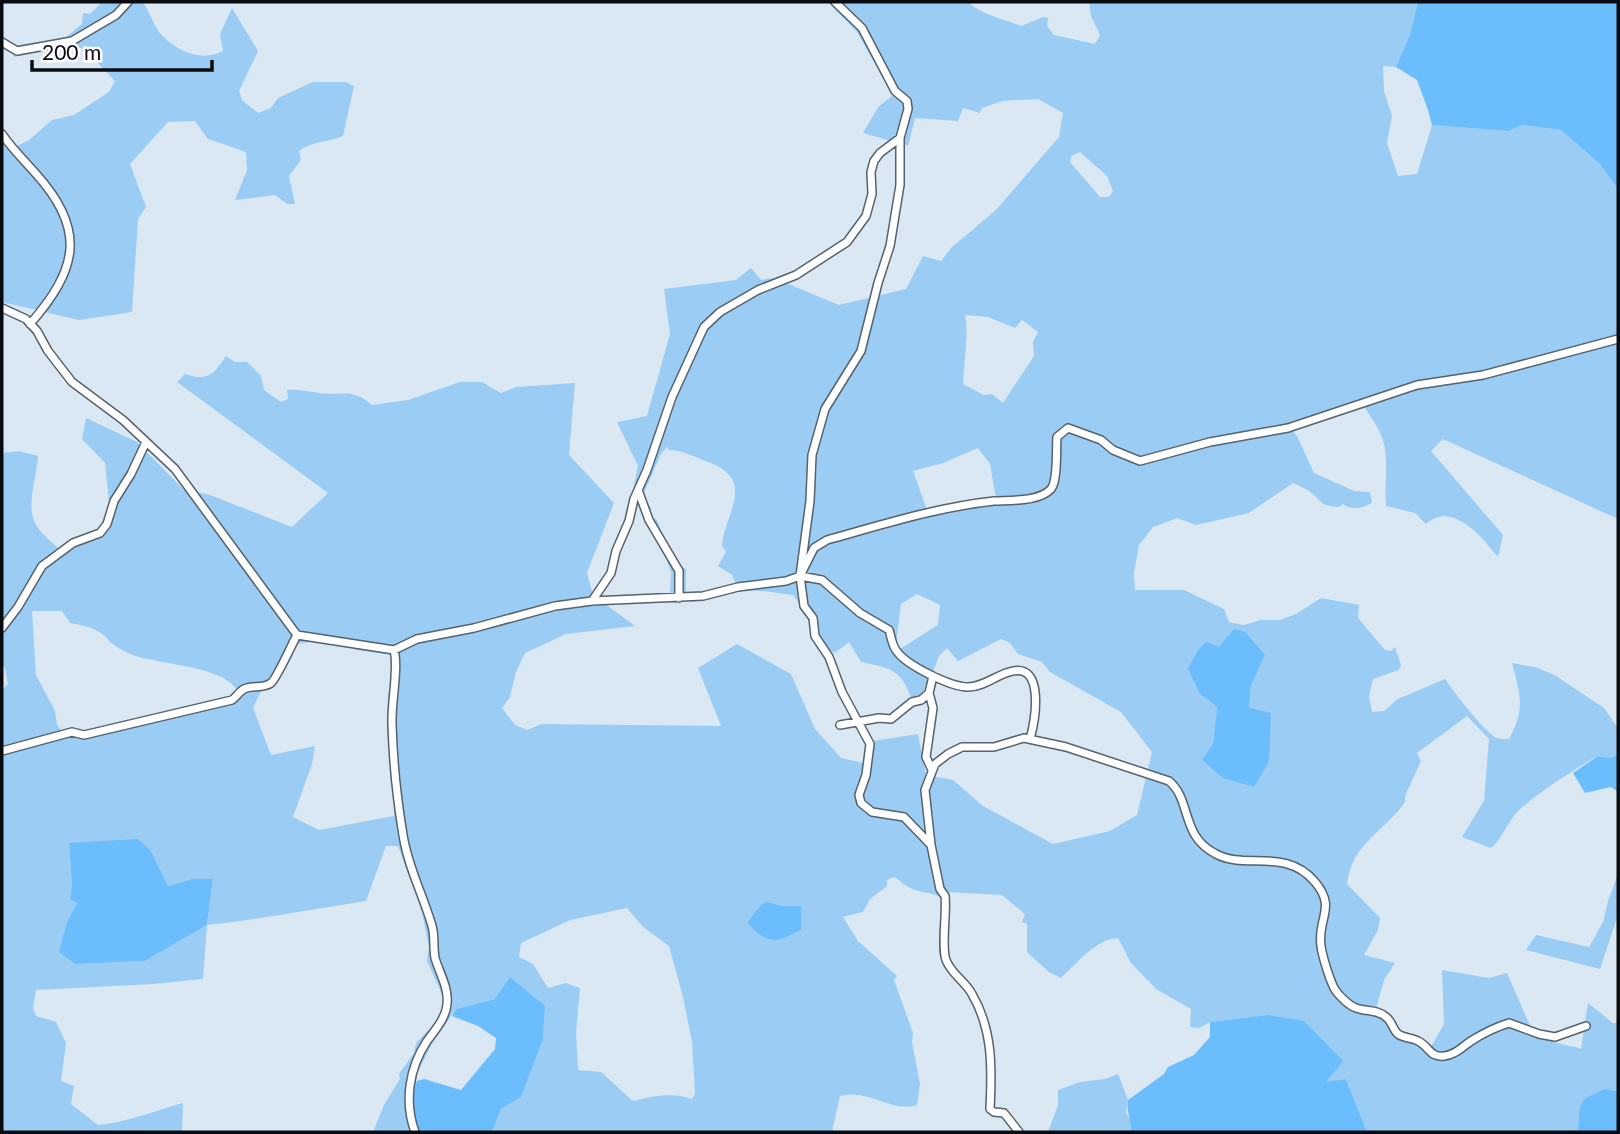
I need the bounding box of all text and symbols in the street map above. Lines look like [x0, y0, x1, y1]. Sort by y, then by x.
scale bar [32, 28, 212, 72]
text: 200 m [42, 39, 101, 64]

